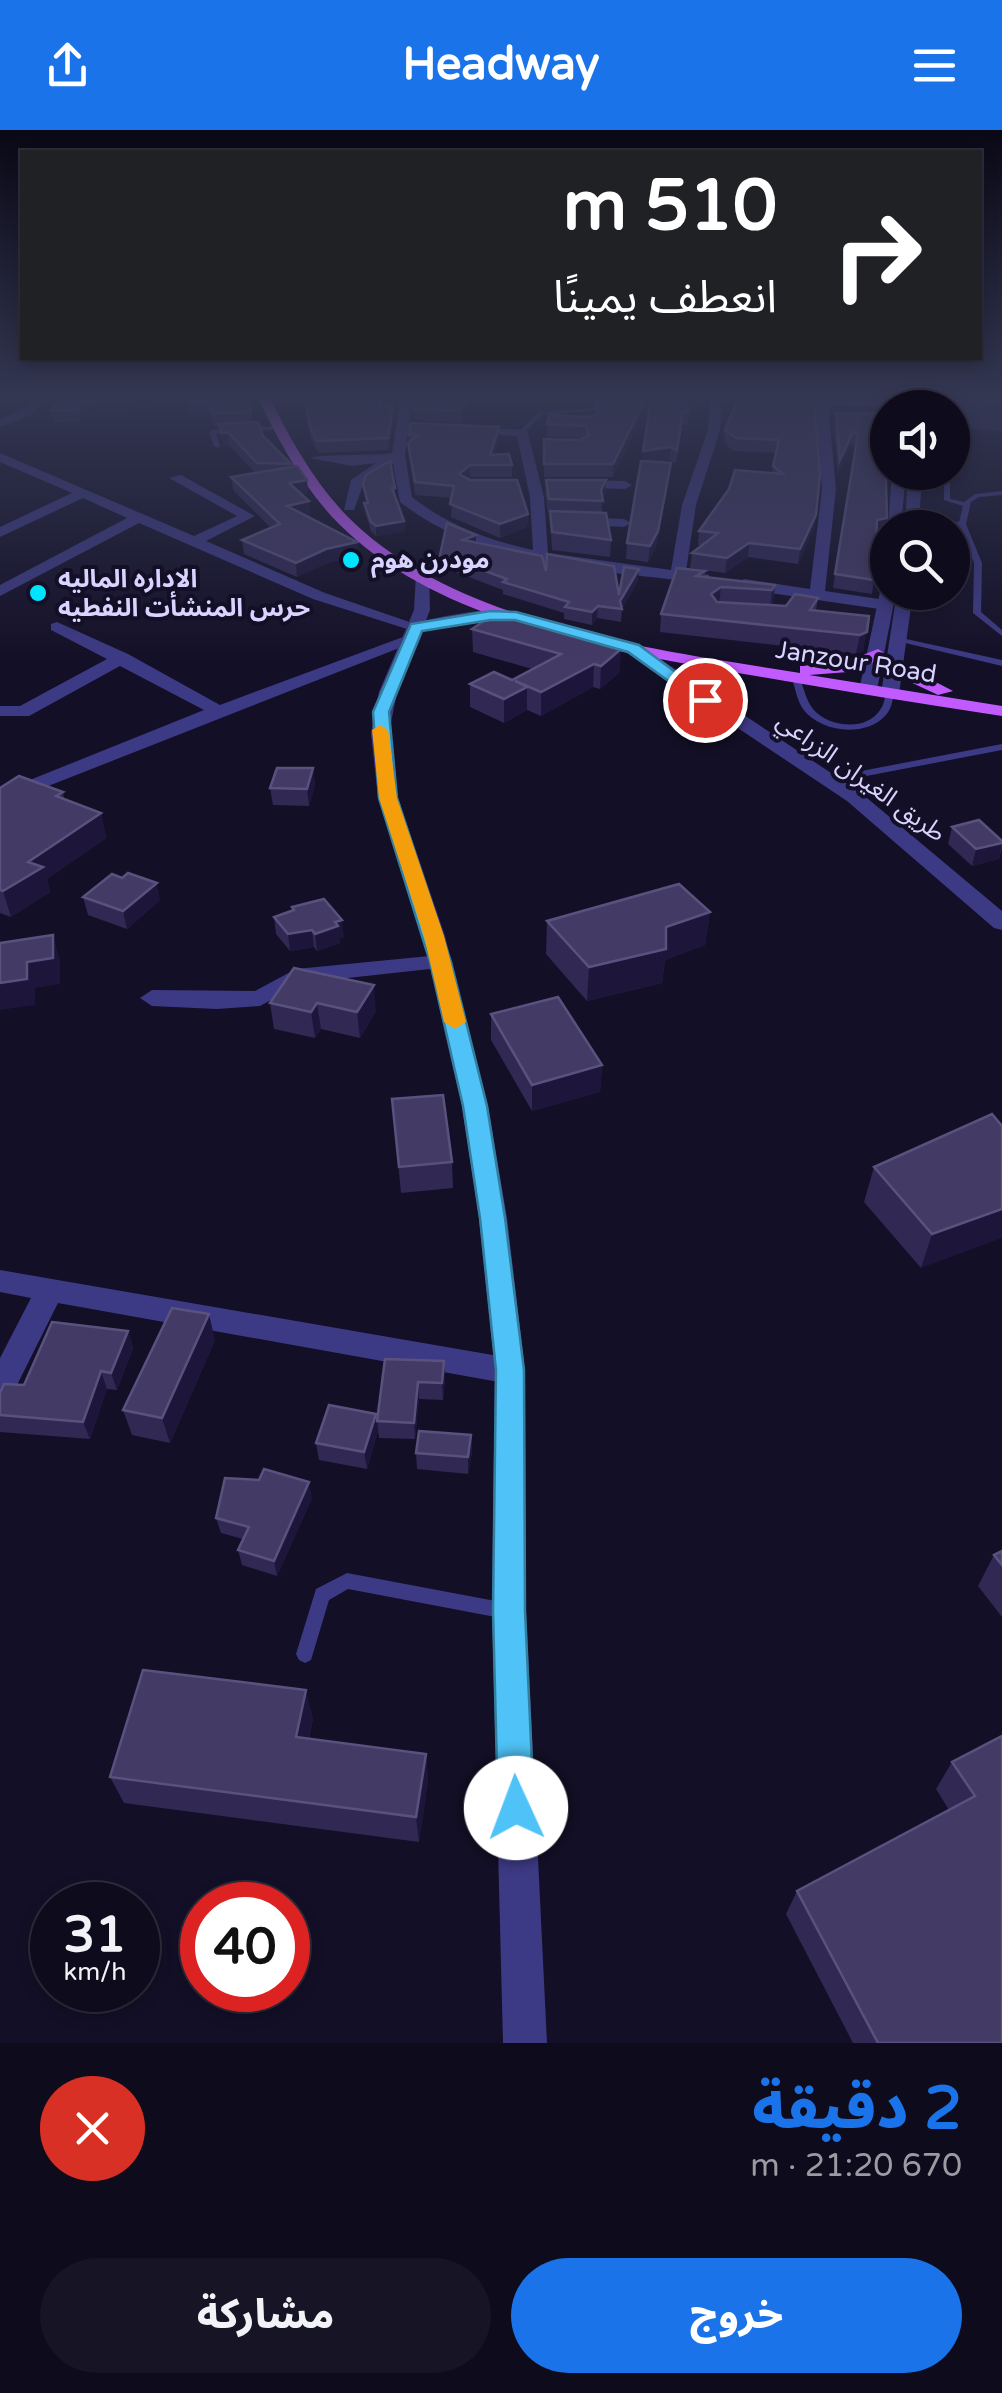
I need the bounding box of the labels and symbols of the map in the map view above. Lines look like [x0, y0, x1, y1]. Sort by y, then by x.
place label: مودرن هوم [371, 545, 490, 578]
marker: مودرن هوم [340, 549, 362, 571]
place label: الاداره الماليه حرس المنشأت النفطيه [58, 564, 310, 623]
marker: الاداره الماليه حرس المنشأت النفطيه [27, 582, 49, 604]
street label: Janzour Road [773, 634, 939, 690]
pin [663, 658, 748, 743]
street label: طريق الغيران الزراعي [768, 706, 951, 851]
position arrow [464, 1756, 568, 1860]
speed limit sign: 40 [180, 1882, 310, 2012]

